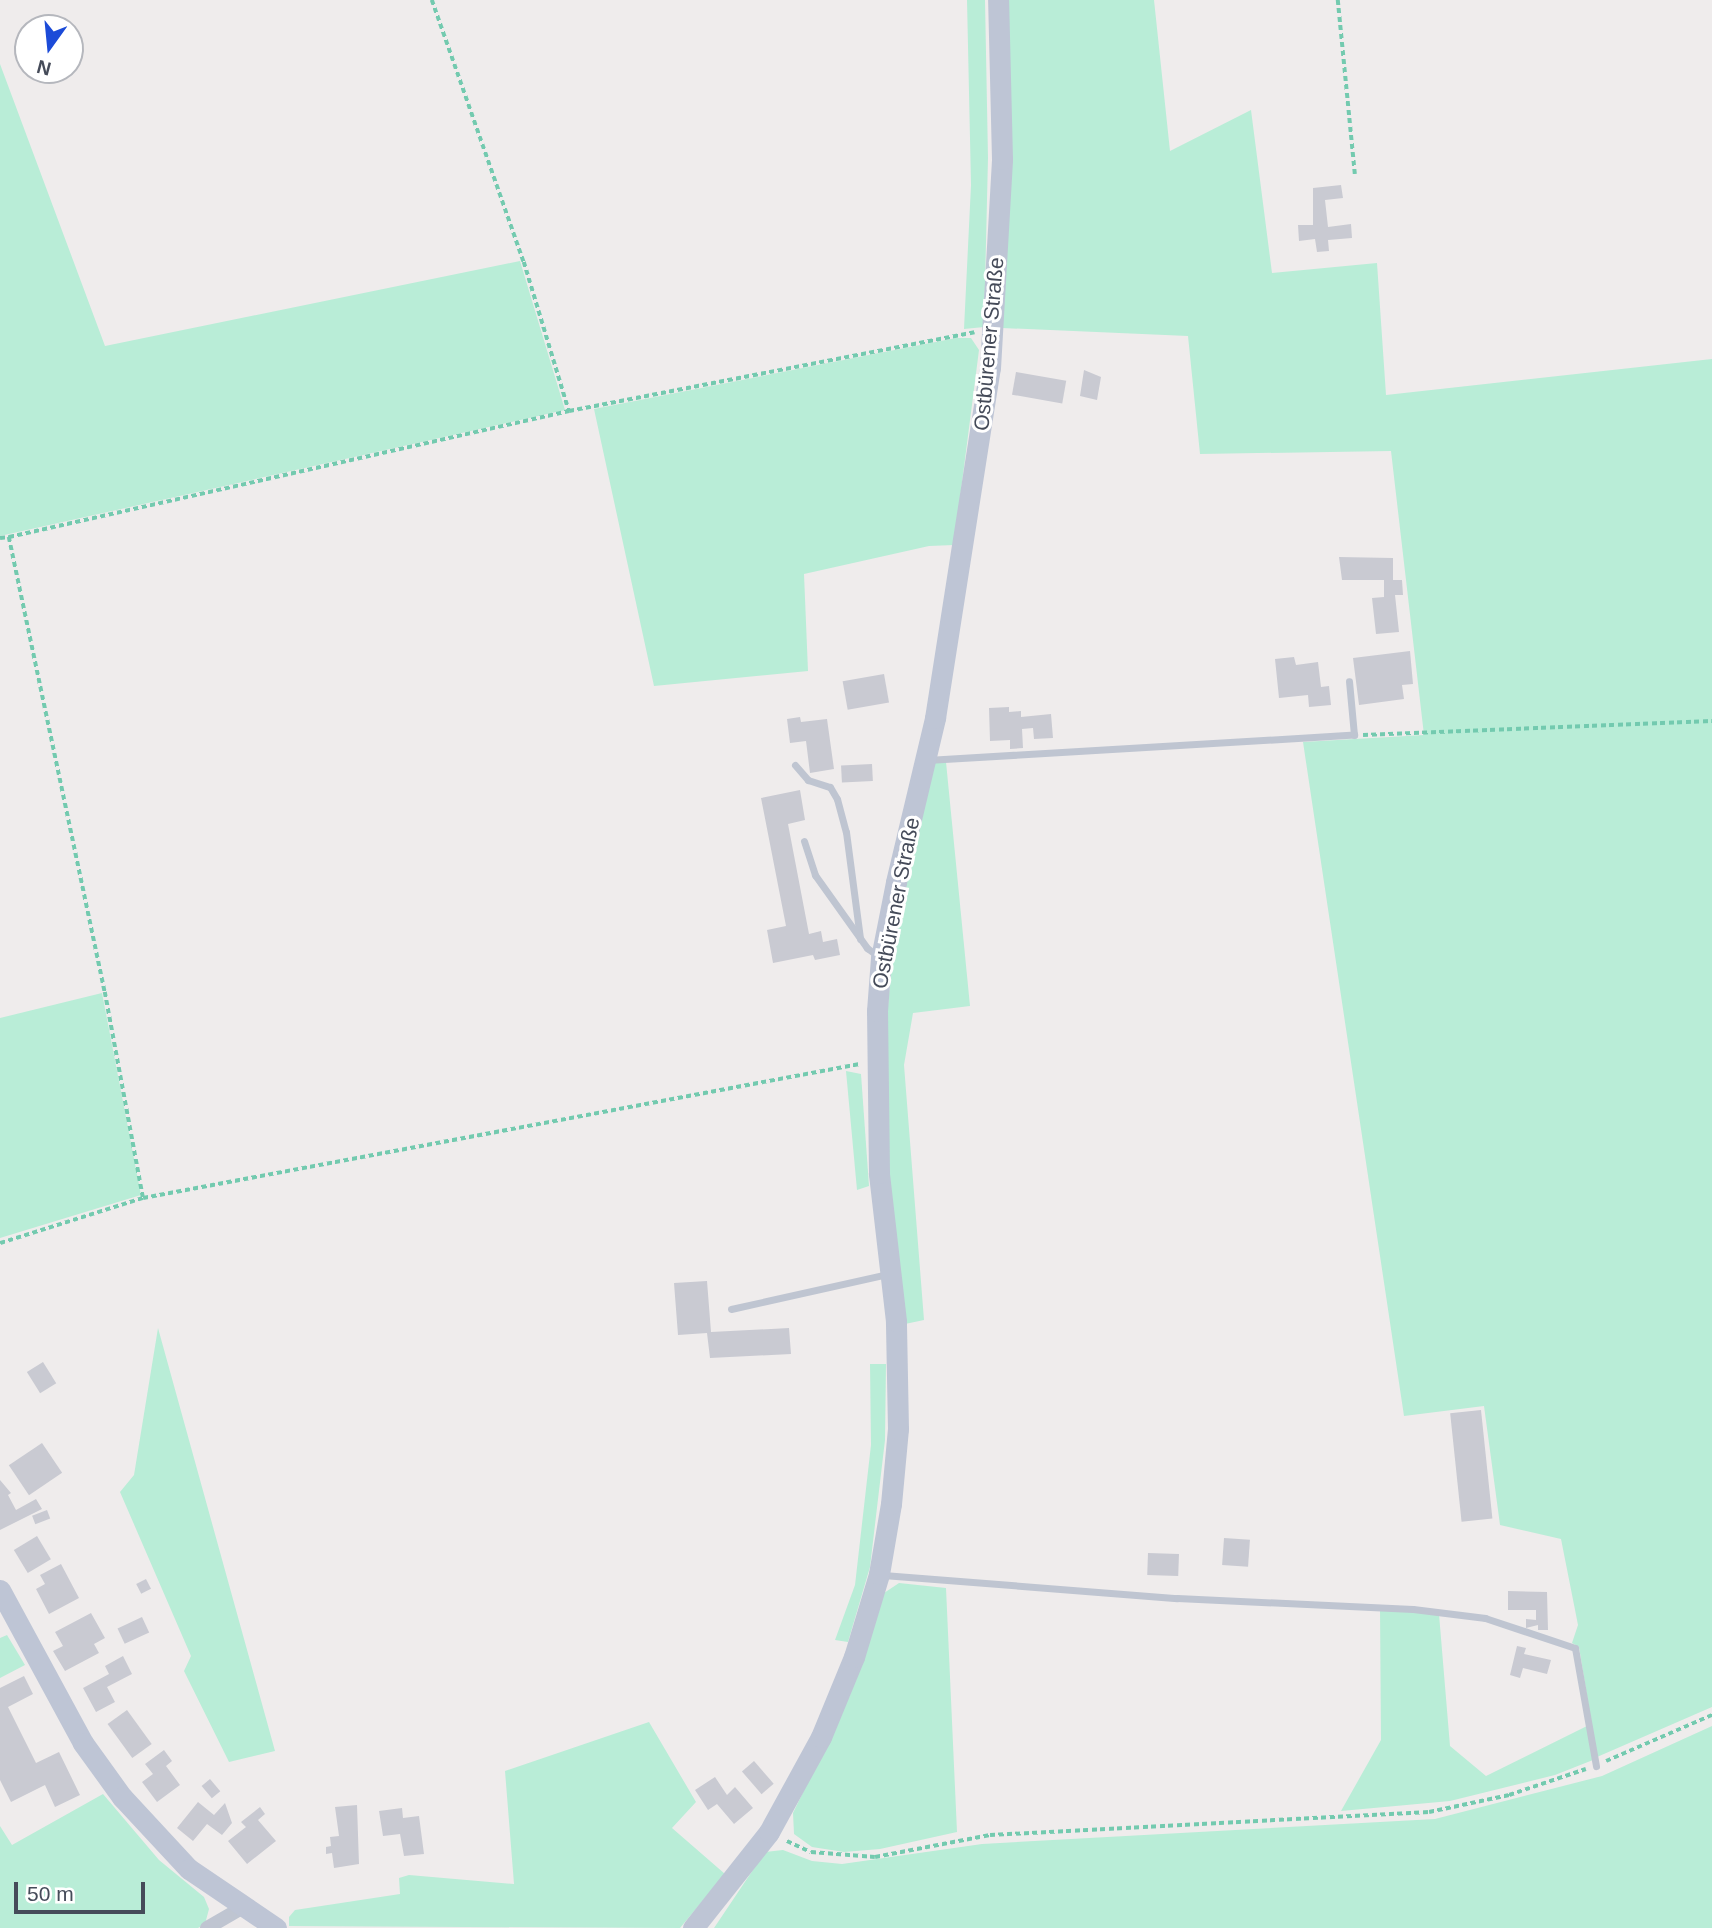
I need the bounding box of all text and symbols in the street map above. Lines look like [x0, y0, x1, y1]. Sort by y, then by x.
north arrow [14, 14, 84, 84]
text: N [35, 56, 53, 80]
street label: Ostbürener Straße [969, 256, 1009, 432]
street label: Ostbürener Straße [867, 815, 925, 991]
scale bar [18, 1868, 149, 1912]
text: 50 m [27, 1882, 74, 1905]

